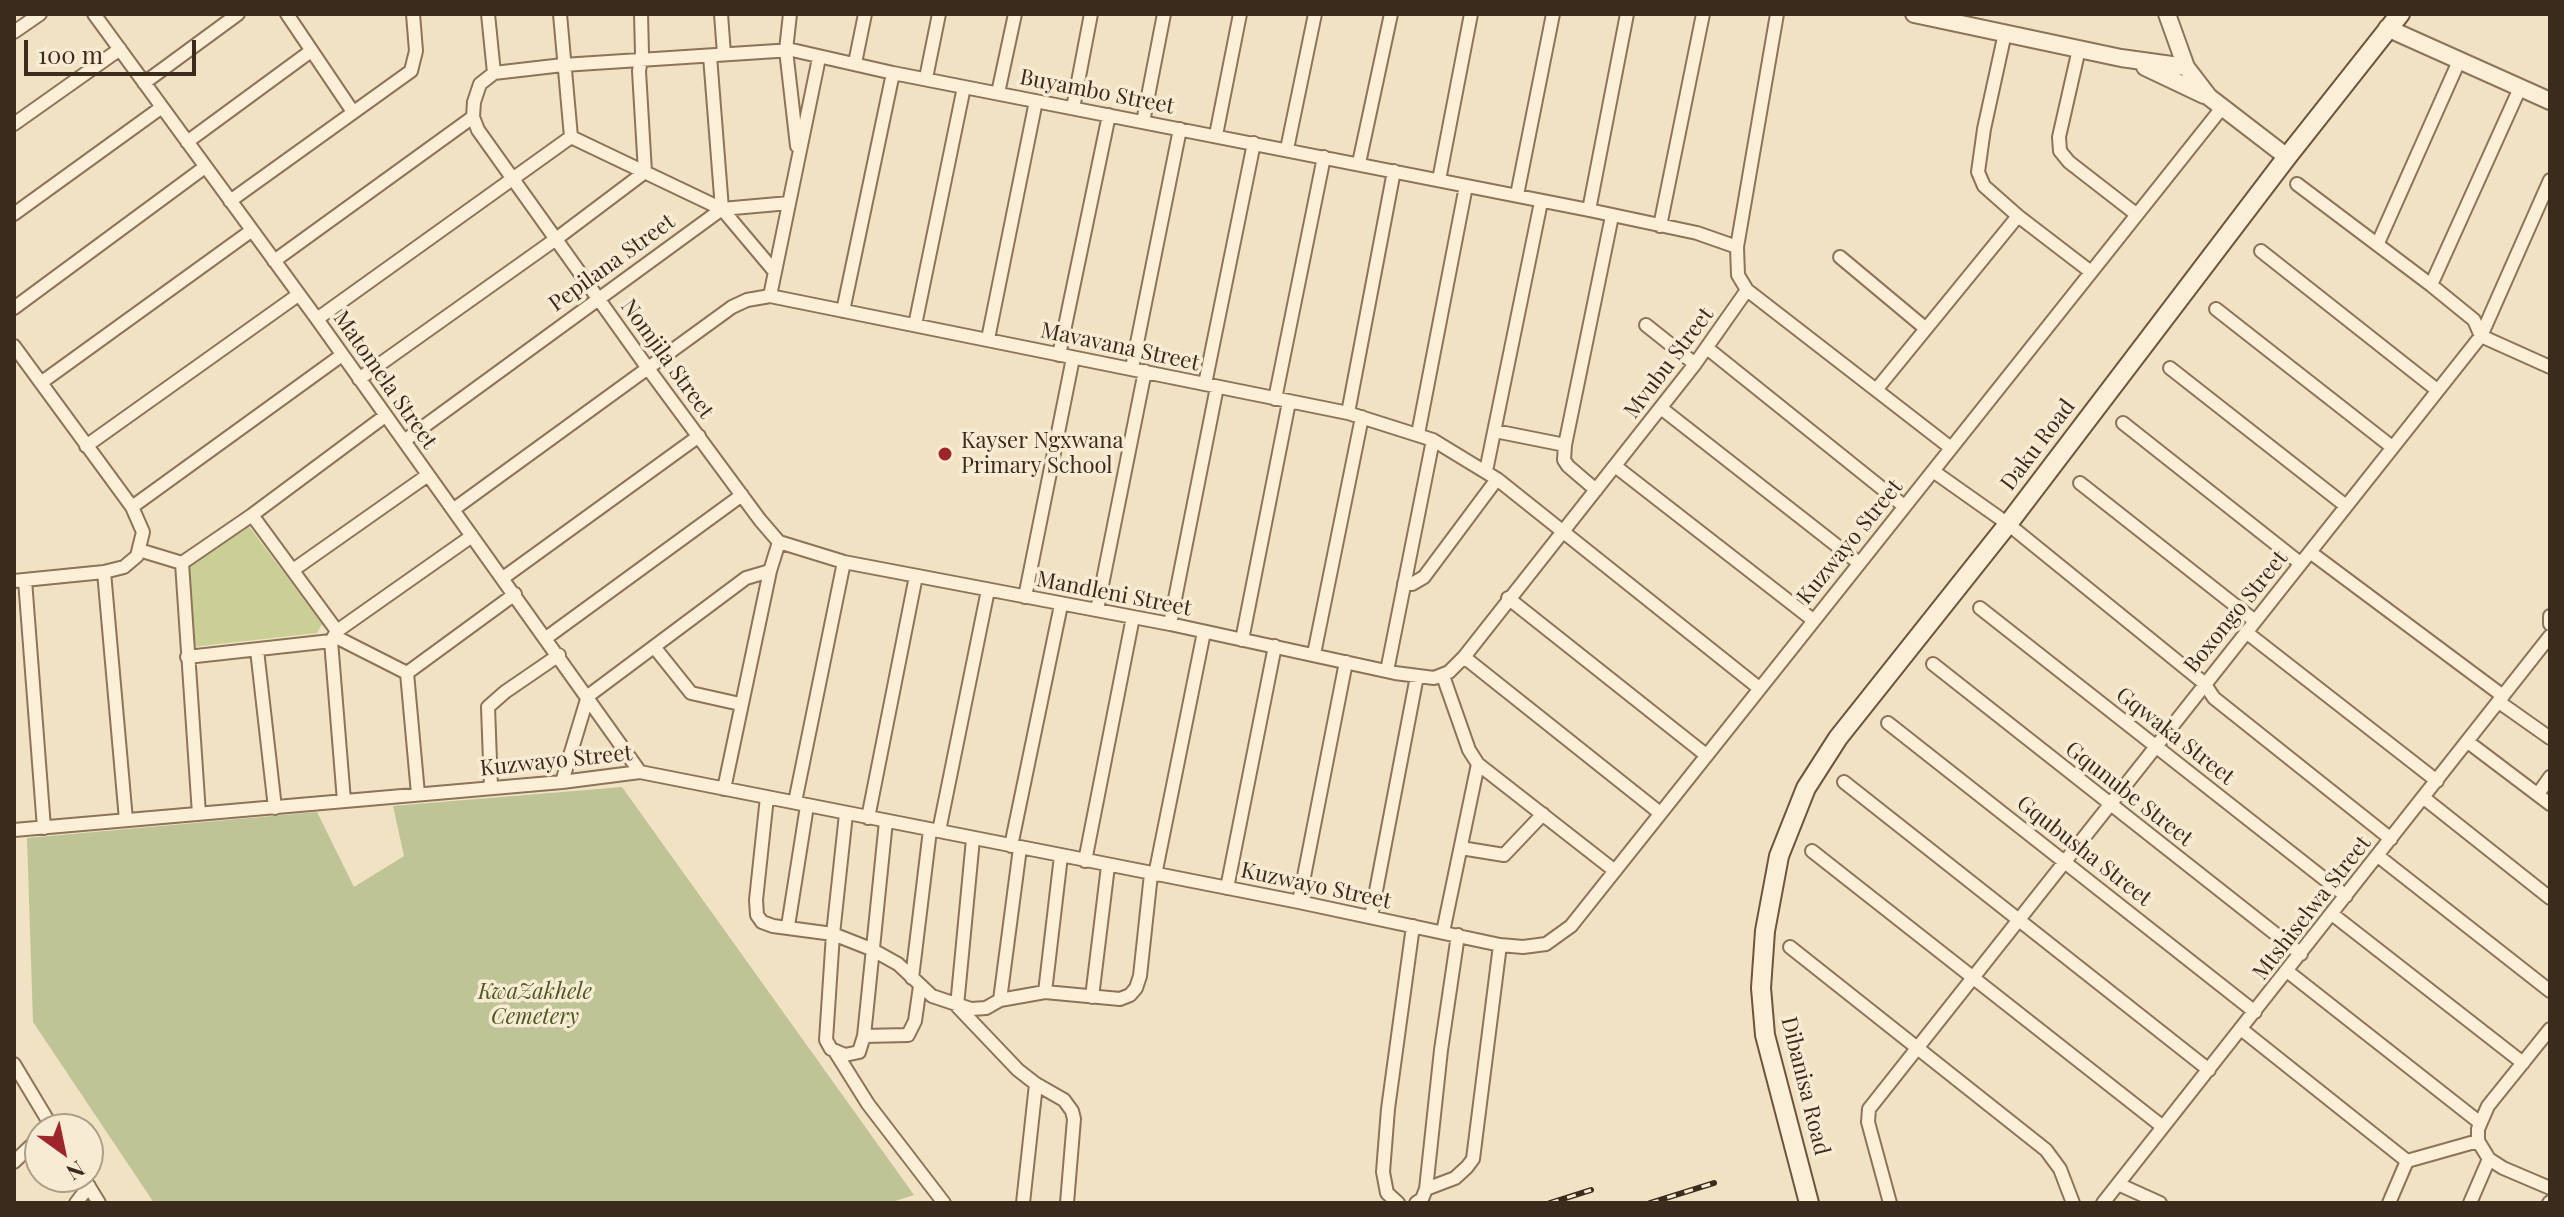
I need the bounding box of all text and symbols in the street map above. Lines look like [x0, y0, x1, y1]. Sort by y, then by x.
scale bar [28, 24, 200, 74]
text: 100 m [38, 38, 103, 70]
street label: Buyambo Street [1017, 64, 1177, 120]
street label: Pepilana Street [544, 209, 680, 317]
street label: Nomjila Street [615, 294, 719, 424]
street label: Mvubu Street [1619, 302, 1719, 424]
street label: Matomela Street [328, 306, 442, 454]
street label: Mavavana Street [1038, 317, 1202, 377]
street label: Daku Road [1995, 394, 2081, 496]
place label: Kayser Ngxwana Primary School [961, 428, 1123, 480]
marker: Kayser Ngxwana Primary School [936, 445, 954, 463]
street label: Kuzwayo Street [1792, 474, 1908, 610]
street label: Boxongo Street [2179, 546, 2293, 678]
street label: Mandleni Street [1034, 566, 1194, 622]
street label: Gqwaka Street [2111, 682, 2239, 790]
street label: Gqunube Street [2060, 736, 2198, 852]
street label: Kuzwayo Street [479, 740, 633, 782]
street label: Gqubusha Street [2011, 790, 2157, 912]
street label: Mtshiselwa Street [2248, 831, 2376, 985]
street label: Kuzwayo Street [1239, 857, 1393, 915]
park label: KwaZakhele Cemetery [478, 979, 592, 1030]
street label: Dibanisa Road [1775, 1014, 1835, 1158]
north arrow [24, 1113, 104, 1193]
text: N [61, 1155, 91, 1188]

